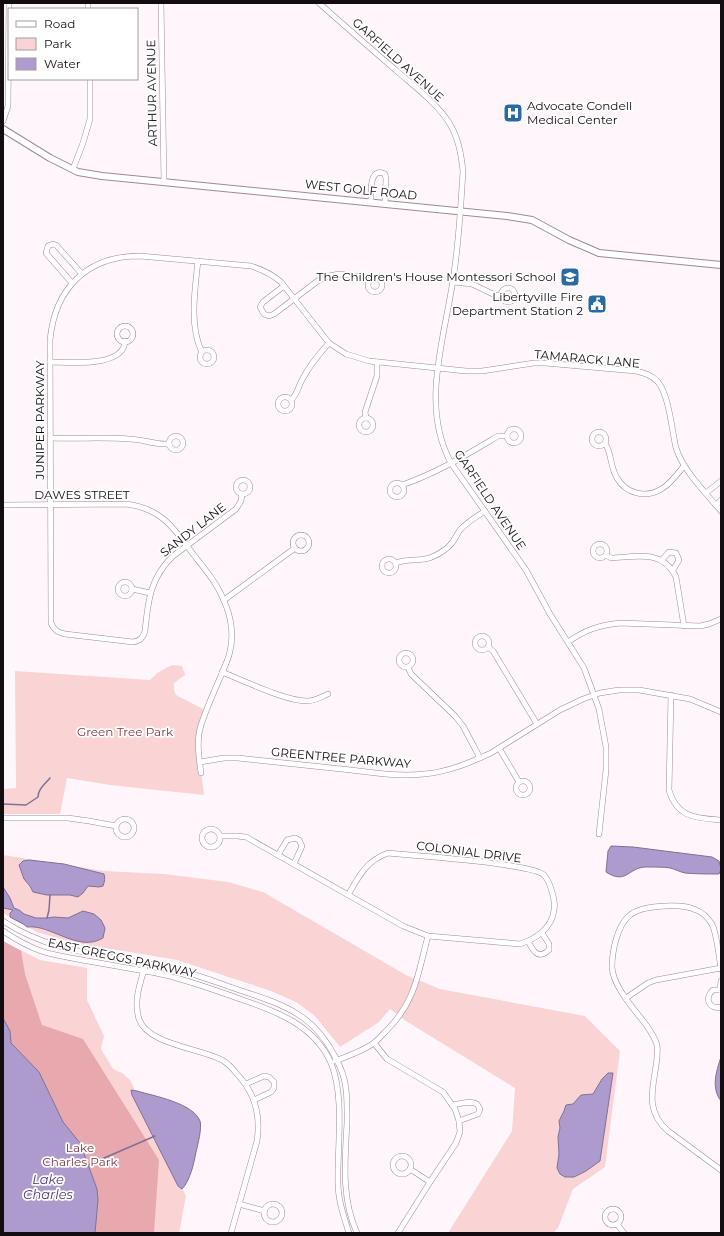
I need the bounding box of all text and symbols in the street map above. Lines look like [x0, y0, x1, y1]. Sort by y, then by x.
legend [8, 8, 138, 80]
street label: GARFIELD AVENUE [350, 15, 447, 105]
text: Road [44, 16, 75, 31]
text: Park [44, 36, 72, 51]
street label: ARTHUR AVENUE [143, 39, 160, 147]
text: Water [44, 56, 81, 71]
place label: Advocate Condell Medical Center [527, 98, 632, 127]
hospital icon: Advocate Condell Medical Center [502, 102, 524, 124]
street label: WEST GOLF ROAD [304, 176, 418, 203]
school or university icon: The Children's House Montessori School [559, 266, 581, 288]
place label: The Children's House Montessori School [317, 269, 556, 284]
place label: Libertyville Fire Department Station 2 [452, 289, 583, 318]
public building icon: Libertyville Fire Department Station 2 [586, 293, 608, 315]
street label: TAMARACK LANE [534, 346, 640, 371]
street label: JUNIPER PARKWAY [32, 360, 47, 481]
street label: GARFIELD AVENUE [451, 447, 530, 553]
street label: DAWES STREET [34, 487, 130, 502]
street label: SANDY LANE [157, 499, 229, 560]
park label: Green Tree Park [77, 724, 174, 739]
street label: GREENTREE PARKWAY [270, 744, 412, 771]
street label: COLONIAL DRIVE [416, 838, 522, 865]
street label: EAST GREGGS PARKWAY [47, 934, 198, 981]
park label: Lake Charles Park [42, 1140, 118, 1169]
water label: Lake Charles [23, 1171, 74, 1202]

